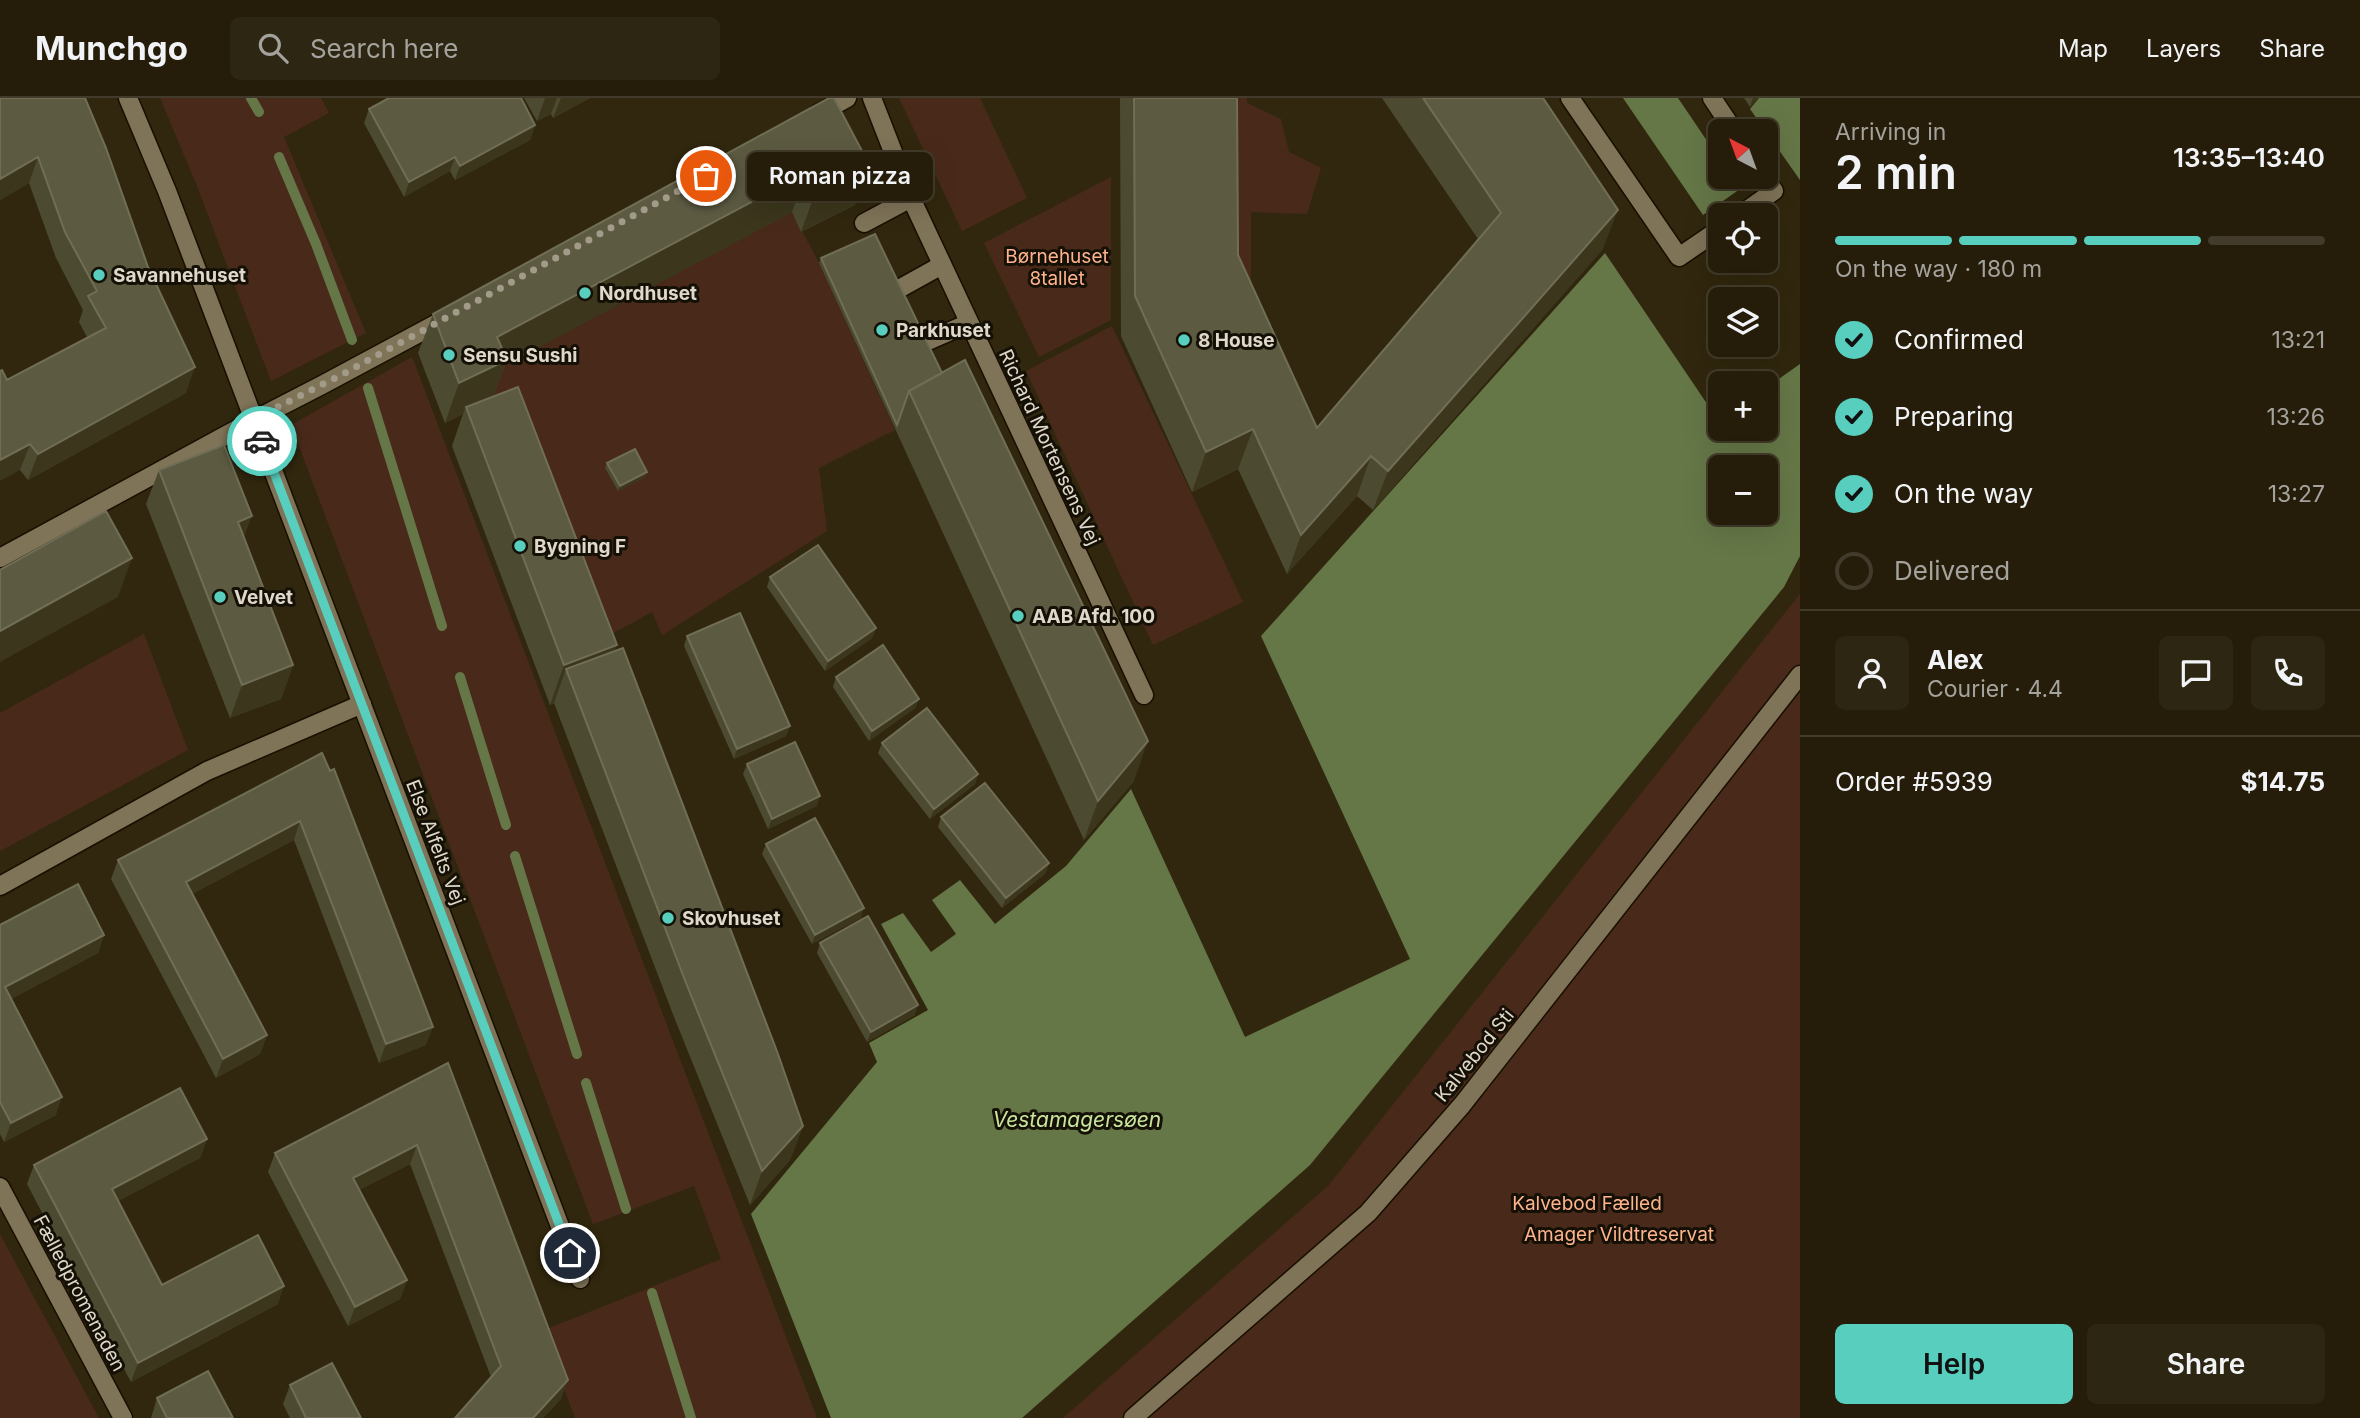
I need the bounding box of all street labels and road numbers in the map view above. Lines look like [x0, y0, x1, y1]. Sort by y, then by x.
street label: Richard Mortensens Vej [994, 346, 1105, 549]
street label: Else Alfelts Vej [401, 777, 470, 908]
street label: Kalvebod Sti [1430, 1004, 1519, 1106]
street label: Fælledpromenaden [29, 1211, 130, 1375]

